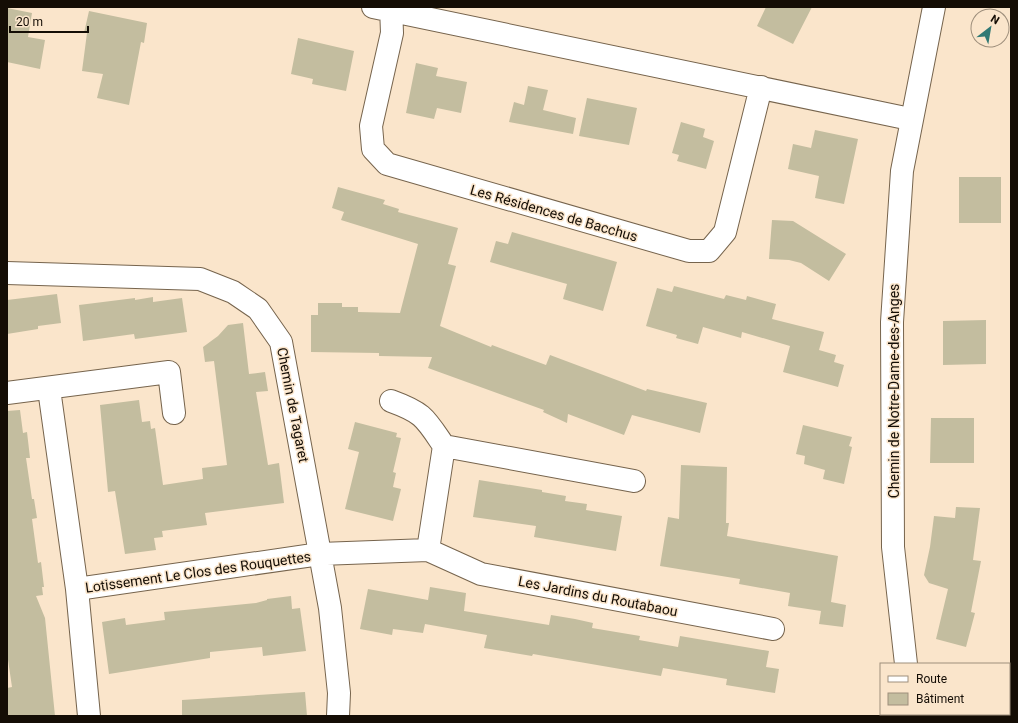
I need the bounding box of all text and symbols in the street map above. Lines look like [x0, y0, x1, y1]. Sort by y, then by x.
scale bar [10, 8, 88, 34]
north arrow [970, 8, 1010, 48]
text: N [988, 12, 1002, 28]
text: 20 m [16, 15, 43, 29]
street label: Les Résidences de Bacchus [469, 181, 639, 245]
street label: Chemin de Notre-Dame-des-Anges [886, 284, 902, 498]
street label: Chemin de Tagaret [274, 346, 312, 464]
street label: Lotissement Le Clos des Rouquettes [84, 548, 312, 596]
street label: Les Jardins du Routabaou [517, 573, 679, 619]
legend [880, 663, 1010, 715]
text: Route [916, 672, 947, 686]
text: Bâtiment [916, 692, 964, 706]

